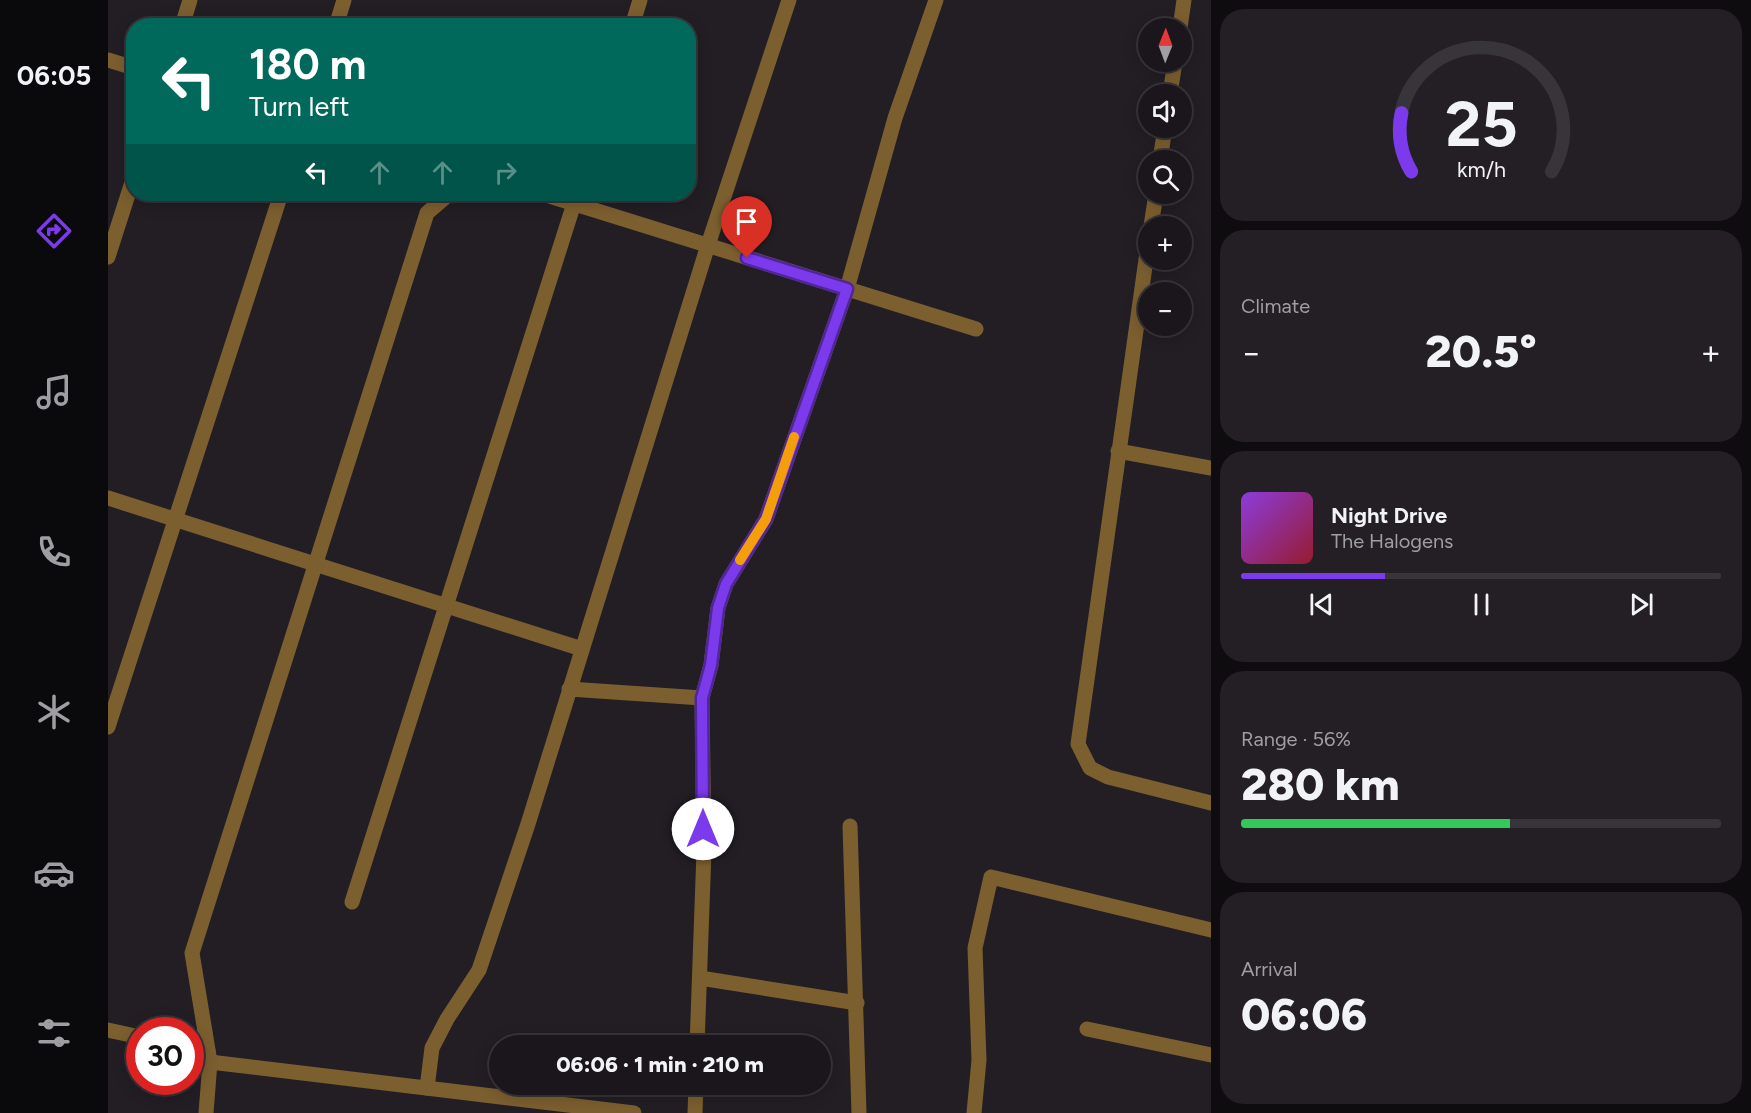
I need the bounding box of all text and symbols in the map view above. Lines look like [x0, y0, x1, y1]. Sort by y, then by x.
north arrow [1138, 18, 1192, 72]
map controls [1138, 18, 1192, 336]
text: 180 m [249, 39, 366, 90]
icon: left [150, 42, 228, 120]
text: 06:05 [17, 59, 91, 92]
button: sound [1138, 84, 1192, 138]
text: 25 [1445, 87, 1517, 162]
text: Turn left [249, 90, 349, 123]
button: search [1138, 150, 1192, 204]
icon: left [300, 156, 333, 189]
icon: ahead [363, 156, 396, 189]
icon: ahead [426, 156, 459, 189]
icon: right [489, 156, 522, 189]
text: km/h [1457, 157, 1505, 182]
pin [721, 196, 772, 258]
icon: arrive [730, 205, 763, 238]
icon: directions [33, 210, 75, 252]
button: + [1138, 216, 1192, 270]
button: − [1138, 282, 1192, 336]
text: Climate [1241, 294, 1310, 318]
text: 20.5° [1425, 324, 1537, 378]
text: − [1241, 333, 1262, 372]
text: + [1700, 333, 1721, 372]
icon: music [33, 371, 75, 413]
text: Night Drive [1331, 502, 1447, 529]
text: The Halogens [1331, 529, 1453, 553]
icon: phone [33, 531, 75, 573]
icon: previous [1305, 588, 1338, 621]
icon: pause [1465, 588, 1498, 621]
icon: next [1625, 588, 1658, 621]
icon: climate [33, 691, 75, 733]
text: Range · 56% [1241, 727, 1351, 751]
text: 280 km [1241, 757, 1400, 811]
position arrow [671, 797, 735, 861]
icon: car [33, 852, 75, 894]
text: Arrival [1241, 957, 1297, 981]
text: 06:06 [1241, 987, 1367, 1041]
icon: filters [33, 1012, 75, 1054]
speed limit sign: 30 [126, 1017, 204, 1095]
text: 06:06 · 1 min · 210 m [556, 1051, 764, 1078]

